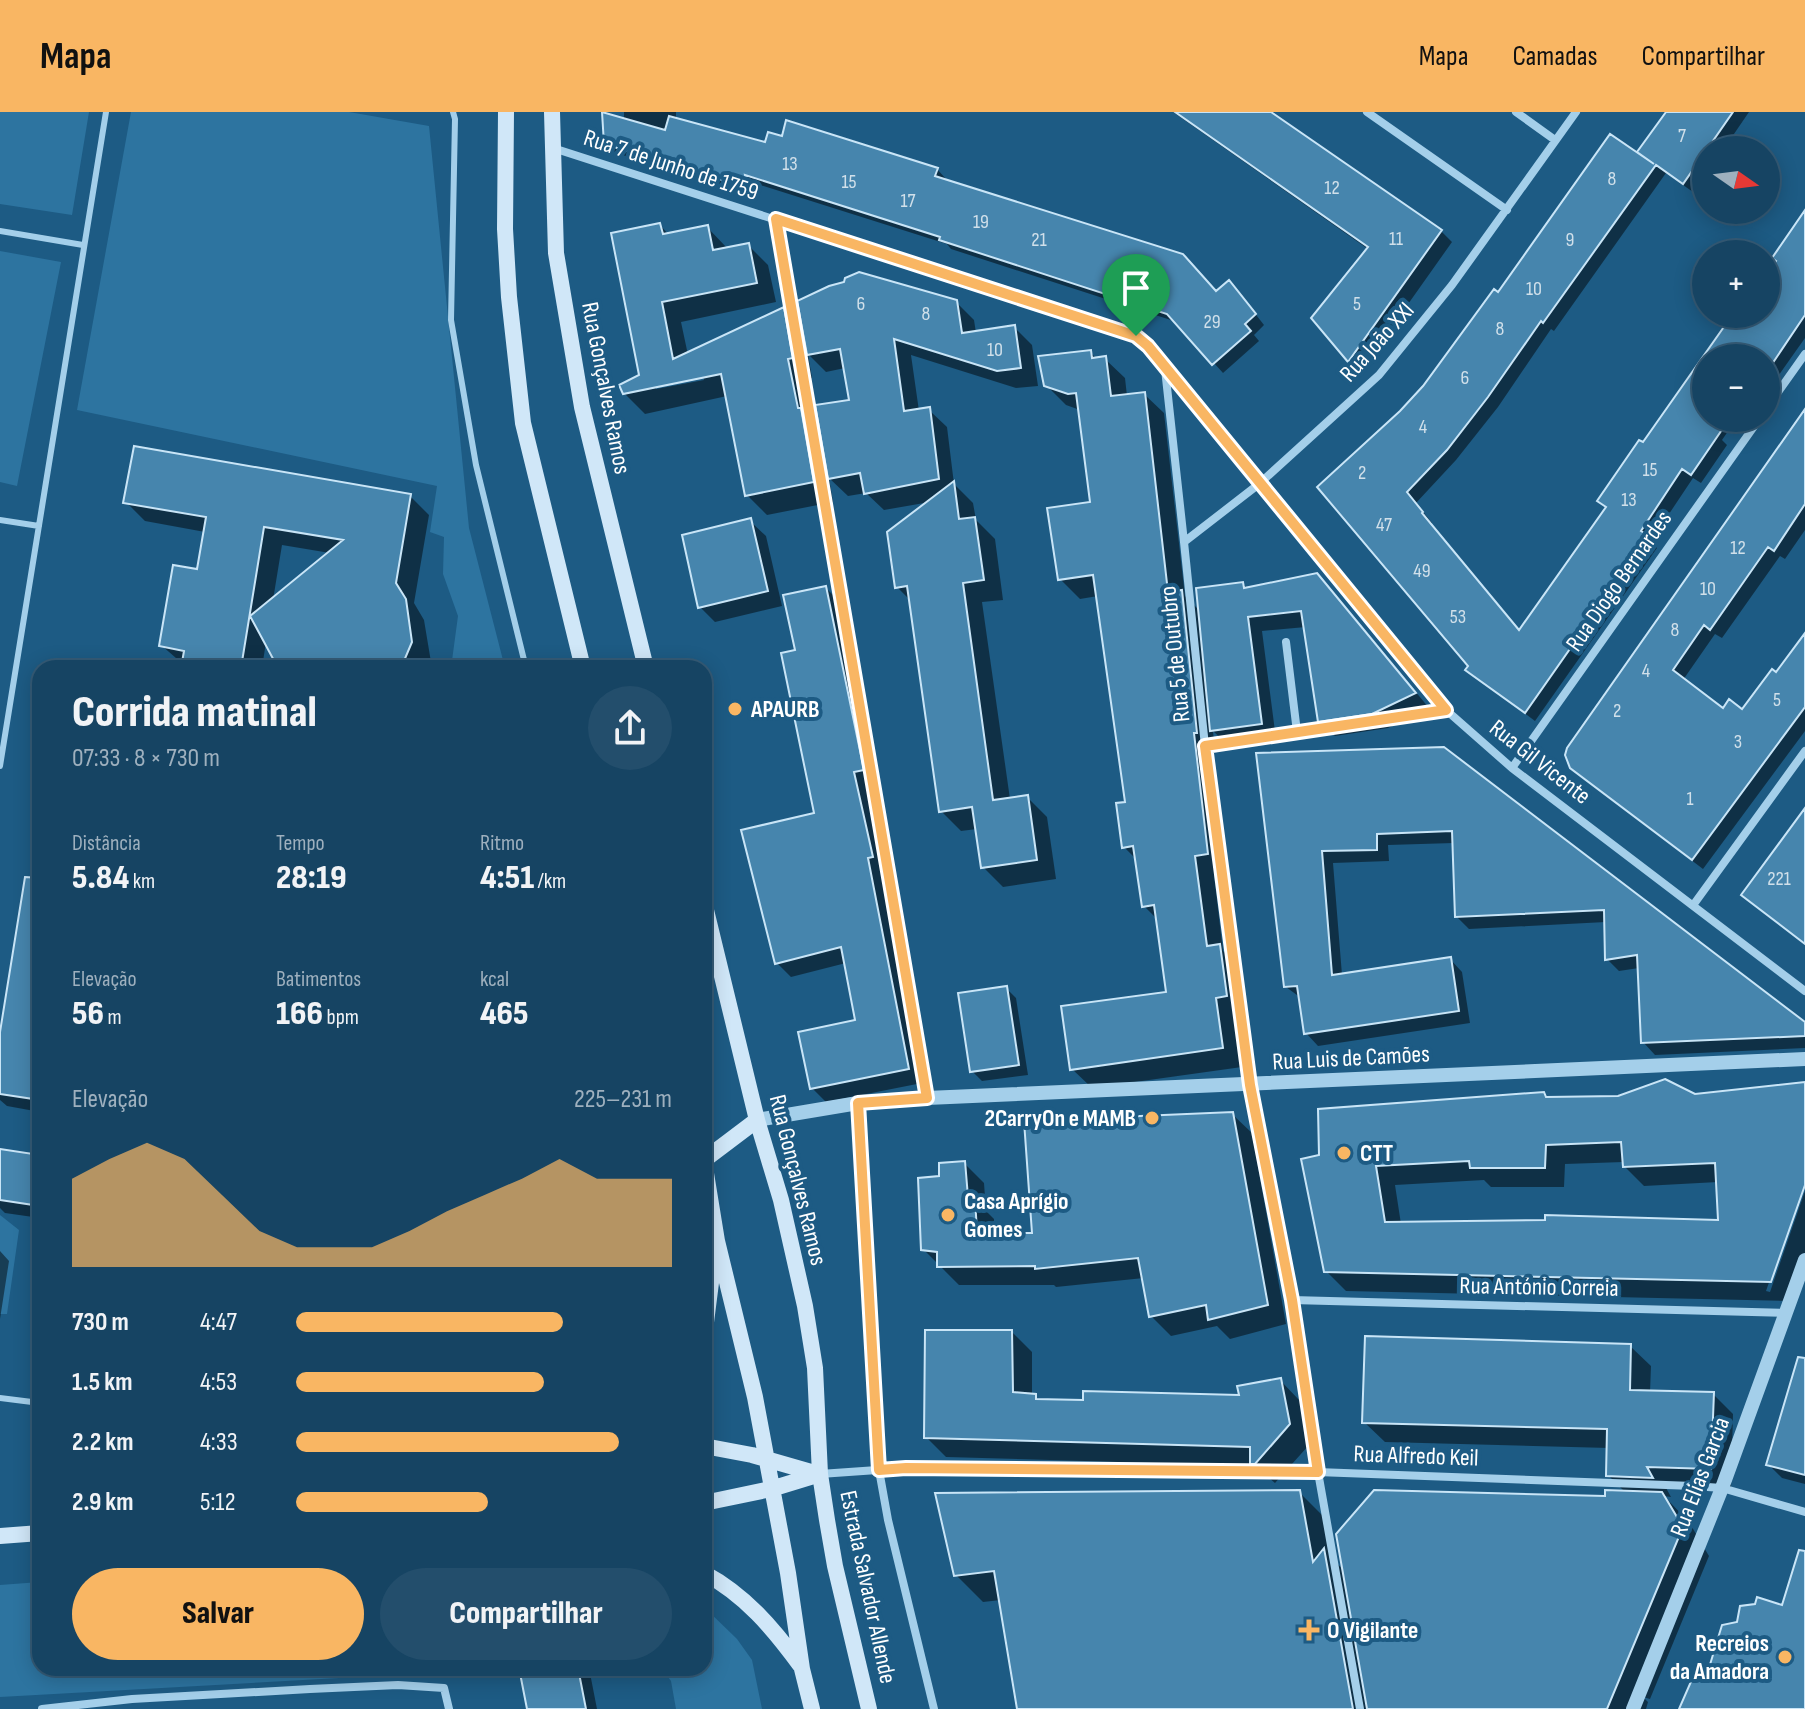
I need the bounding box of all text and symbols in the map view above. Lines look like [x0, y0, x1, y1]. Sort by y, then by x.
text: Mapa [40, 34, 112, 79]
text: Mapa [1419, 40, 1468, 73]
text: Camadas [1512, 40, 1598, 73]
text: Compartilhar [1642, 40, 1765, 73]
street label: Rua 7 de Junho de 1759 [580, 123, 762, 207]
house number: 7 [1678, 124, 1686, 148]
north arrow [1692, 136, 1780, 224]
map controls [1692, 136, 1780, 432]
house number: 13 [782, 152, 798, 176]
house number: 8 [1608, 167, 1616, 191]
house number: 15 [841, 170, 857, 194]
house number: 12 [1324, 176, 1340, 200]
house number: 17 [901, 189, 915, 213]
house number: 19 [973, 210, 989, 234]
house number: 11 [1389, 227, 1403, 251]
house number: 21 [1031, 228, 1047, 252]
house number: 9 [1566, 228, 1574, 252]
button: + [1692, 240, 1780, 328]
pin [1102, 254, 1170, 336]
icon: arrive [1114, 266, 1158, 310]
house number: 10 [1526, 277, 1542, 301]
house number: 6 [857, 292, 865, 316]
house number: 5 [1353, 292, 1361, 316]
street label: Rua João XXI [1334, 296, 1420, 388]
street label: Rua Gonçalves Ramos [575, 300, 637, 476]
house number: 8 [922, 302, 930, 326]
house number: 29 [1203, 310, 1221, 334]
house number: 8 [1496, 317, 1504, 341]
house number: 10 [987, 338, 1003, 362]
button: − [1692, 344, 1780, 432]
house number: 6 [1461, 366, 1469, 390]
house number: 4 [1419, 415, 1427, 439]
house number: 15 [1642, 458, 1658, 482]
house number: 2 [1358, 461, 1366, 485]
house number: 13 [1621, 488, 1637, 512]
street label: Rua Diogo Bernardes [1560, 505, 1678, 657]
house number: 47 [1376, 513, 1392, 537]
house number: 12 [1730, 536, 1746, 560]
house number: 49 [1413, 559, 1431, 583]
house number: 10 [1700, 577, 1716, 601]
street label: Rua 5 de Outubro [1153, 584, 1197, 724]
house number: 53 [1450, 605, 1466, 629]
house number: 8 [1671, 618, 1679, 642]
house number: 4 [1642, 659, 1650, 683]
text: Corrida matinal [72, 686, 317, 739]
button: share [588, 686, 672, 770]
house number: 5 [1773, 688, 1781, 712]
place label: APAURB [750, 695, 819, 724]
house number: 2 [1613, 699, 1621, 723]
marker: APAURB [726, 700, 744, 718]
street label: Rua Gil Vicente [1484, 713, 1596, 811]
house number: 3 [1734, 730, 1742, 754]
text: 07:33 · 8 × 730 m [72, 743, 220, 774]
house number: 1 [1687, 787, 1694, 811]
text: Distância [72, 830, 141, 857]
text: Tempo [276, 830, 325, 857]
text: Ritmo [480, 830, 524, 857]
text: 5.84 [72, 857, 129, 898]
text: 28:19 [276, 857, 347, 898]
text: 4:51 [480, 857, 534, 898]
house number: 221 [1767, 867, 1791, 891]
text: km [129, 868, 155, 895]
text: /km [534, 868, 566, 895]
text: Elevação [72, 966, 137, 993]
text: Batimentos [276, 966, 361, 993]
text: kcal [480, 966, 509, 993]
text: 56 [72, 993, 104, 1034]
text: 166 [276, 993, 323, 1034]
text: 465 [480, 993, 529, 1034]
text: m [104, 1004, 122, 1031]
text: bpm [323, 1004, 359, 1031]
street label: Rua Luis de Camões [1272, 1039, 1430, 1077]
text: Elevação [72, 1084, 148, 1115]
text: 225–231 m [574, 1084, 672, 1115]
street label: Rua Gonçalves Ramos [763, 1092, 833, 1268]
place label: 2CarryOn e MAMB [984, 1104, 1136, 1133]
marker: 2CarryOn e MAMB [1143, 1109, 1161, 1127]
place label: CTT [1360, 1139, 1393, 1168]
marker: CTT [1335, 1144, 1353, 1162]
place label: Casa Aprígio Gomes [964, 1187, 1069, 1244]
marker: Casa Aprígio Gomes [939, 1206, 957, 1224]
street label: Rua António Correia [1459, 1271, 1619, 1303]
text: 730 m [72, 1307, 129, 1338]
text: 4:47 [200, 1307, 237, 1338]
text: 1.5 km [72, 1367, 132, 1398]
text: 4:53 [200, 1367, 237, 1398]
street label: Rua Elias Garcia [1664, 1413, 1736, 1541]
text: 2.2 km [72, 1427, 134, 1458]
text: 4:33 [200, 1427, 238, 1458]
street label: Rua Alfredo Keil [1353, 1439, 1479, 1473]
text: 2.9 km [72, 1487, 134, 1518]
text: 5:12 [200, 1487, 235, 1518]
street label: Estrada Salvador Allende [833, 1488, 903, 1686]
button: Salvar [72, 1568, 364, 1660]
button: Compartilhar [380, 1568, 672, 1660]
place label: O Vigilante [1327, 1616, 1418, 1645]
marker: O Vigilante [1298, 1619, 1320, 1641]
place label: Recreios da Amadora [1670, 1629, 1769, 1686]
marker: Recreios da Amadora [1776, 1648, 1794, 1666]

